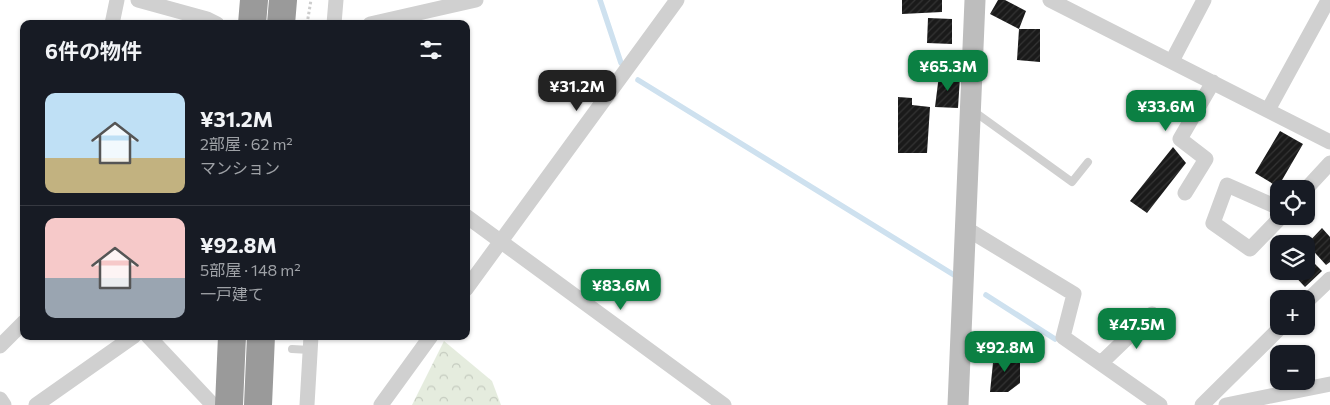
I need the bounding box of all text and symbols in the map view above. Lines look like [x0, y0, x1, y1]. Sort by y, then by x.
icon: filters [417, 36, 445, 64]
text: 6件の物件 [45, 38, 142, 63]
pin: ¥65.3M [907, 49, 989, 92]
text: ¥65.3M [919, 56, 977, 75]
pin: ¥31.2M [536, 70, 618, 112]
text: ¥31.2M [549, 76, 605, 95]
pin: ¥33.6M [1125, 90, 1207, 132]
text: ¥33.6M [1137, 96, 1195, 115]
text: ¥31.2M [200, 106, 273, 131]
icon: home [85, 113, 145, 173]
text: 2部屋 · 62 m² [200, 134, 293, 153]
text: マンション [200, 158, 280, 177]
map controls [1270, 180, 1315, 390]
button: locate [1270, 180, 1315, 225]
text: ¥92.8M [200, 232, 277, 257]
button: layers [1270, 235, 1315, 280]
icon: home [85, 238, 145, 298]
text: 5部屋 · 148 m² [200, 260, 301, 279]
pin: ¥83.6M [580, 268, 662, 311]
text: ¥83.6M [592, 275, 650, 294]
text: 一戸建て [200, 284, 264, 303]
button: + [1270, 290, 1315, 335]
pin: ¥47.5M [1096, 308, 1178, 350]
text: ¥47.5M [1109, 314, 1165, 333]
pin: ¥92.8M [964, 330, 1046, 373]
text: ¥92.8M [976, 337, 1034, 356]
button: − [1270, 345, 1315, 390]

